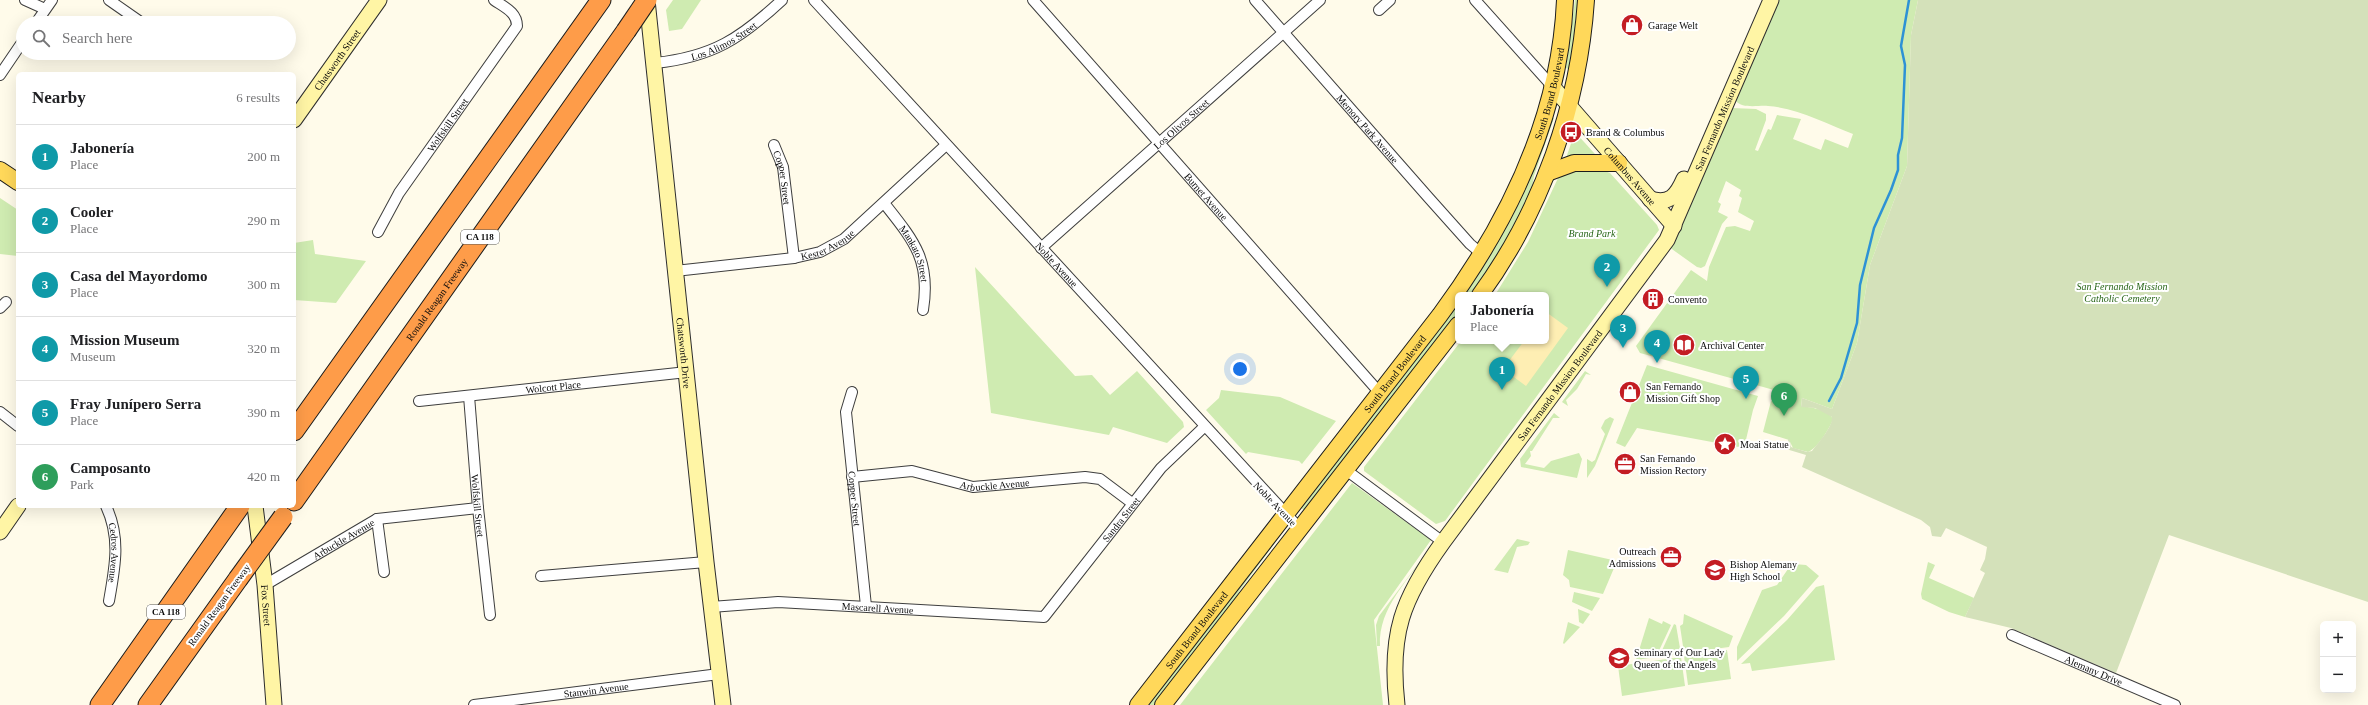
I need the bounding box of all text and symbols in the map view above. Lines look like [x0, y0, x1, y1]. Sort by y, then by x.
shop icon: Garage Welt [1619, 12, 1645, 38]
search box [16, 16, 296, 60]
street label: Los Alimos Street [690, 19, 759, 62]
place label: Garage Welt [1648, 20, 1698, 31]
icon: search [30, 27, 52, 49]
street label: Chatsworth Street [311, 27, 362, 92]
text: Search here [62, 30, 132, 46]
street label: San Fernando Mission Boulevard [1692, 45, 1756, 172]
street label: South Brand Boulevard [1532, 47, 1566, 141]
text: Nearby [32, 88, 86, 107]
text: 6 results [236, 90, 280, 105]
street label: Memory Park Avenue [1335, 92, 1401, 165]
street label: Wolfskill Street [425, 96, 470, 153]
street label: Los Olivos Street [1151, 96, 1211, 151]
bus stop icon: Brand & Columbus [1558, 119, 1584, 145]
place label: Brand & Columbus [1586, 127, 1664, 138]
text: Jabonería [70, 140, 134, 156]
street label: Columbus Avenue [1602, 144, 1659, 207]
text: 1 [42, 149, 48, 164]
text: 200 m [247, 149, 280, 164]
street label: Copper Street [771, 149, 793, 206]
text: Place [70, 157, 98, 172]
street label: Burnet Avenue [1183, 170, 1231, 223]
text: Cooler [70, 204, 113, 220]
text: 2 [42, 213, 48, 228]
text: 290 m [247, 213, 280, 228]
text: Place [70, 221, 98, 236]
street label: Mankato Street [898, 223, 930, 283]
street label: Kester Avenue [800, 227, 857, 262]
park label: Brand Park [1569, 228, 1616, 239]
road number: CA 118 [461, 230, 499, 244]
street label: Noble Avenue [1034, 240, 1081, 289]
pin: 2 [1594, 254, 1620, 287]
street label: Ronald Reagan Freeway [404, 256, 469, 343]
text: Casa del Mayordomo [70, 268, 208, 284]
text: 3 [42, 277, 48, 292]
text: 300 m [247, 277, 280, 292]
park label: San Fernando Mission Catholic Cemetery [2076, 281, 2168, 304]
text: Place [70, 285, 98, 300]
building icon: Convento [1640, 286, 1666, 312]
popup [1455, 292, 1549, 344]
place label: Convento [1668, 294, 1707, 305]
text: Jabonería [1470, 302, 1534, 318]
pin: 3 [1610, 315, 1636, 348]
street label: Chatsworth Drive [675, 317, 693, 390]
text: Place [1470, 319, 1498, 334]
street label: San Fernando Mission Boulevard [1515, 328, 1604, 442]
pin: 4 [1644, 330, 1670, 363]
text: Mission Museum [70, 332, 180, 348]
library icon: Archival Center [1671, 332, 1697, 358]
street label: South Brand Boulevard [1361, 333, 1428, 414]
place label: Archival Center [1700, 340, 1765, 351]
text: 4 [42, 341, 48, 356]
text: 320 m [247, 341, 280, 356]
text: Museum [70, 349, 116, 364]
pin: 1 [1489, 357, 1515, 390]
your location [1230, 359, 1250, 379]
pin: 5 [1733, 366, 1759, 399]
street label: Wolcott Place [525, 378, 582, 395]
shop icon: San Fernando Mission Gift Shop [1617, 379, 1643, 405]
place label: San Fernando Mission Gift Shop [1646, 381, 1720, 404]
pin: 6 [1771, 383, 1797, 416]
text: Fray Junípero Serra [70, 396, 201, 412]
text: 5 [42, 405, 48, 420]
text: 390 m [247, 405, 280, 420]
text: Place [70, 413, 98, 428]
place icon: Moai Statue [1712, 431, 1738, 457]
place label: Moai Statue [1740, 439, 1789, 450]
office icon: San Fernando Mission Rectory [1612, 451, 1638, 477]
place label: San Fernando Mission Rectory [1640, 453, 1706, 476]
text: Camposanto [70, 460, 151, 476]
text: 6 [42, 469, 48, 484]
text: 420 m [247, 469, 280, 484]
street label: Copper Street [847, 471, 863, 527]
street label: Wolfskill Street [470, 474, 487, 538]
street label: Arbuckle Avenue [959, 476, 1030, 493]
text: Park [70, 477, 94, 492]
street label: Noble Avenue [1251, 480, 1299, 529]
street label: Sandra Street [1100, 494, 1142, 544]
street label: Arbuckle Avenue [311, 516, 377, 561]
street label: Cedros Avenue [107, 521, 121, 584]
office icon: Outreach Admissions [1658, 544, 1684, 570]
place label: Outreach Admissions [1609, 546, 1656, 569]
school or university icon: Bishop Alemany High School [1702, 557, 1728, 583]
place label: Bishop Alemany High School [1730, 559, 1797, 582]
street label: Ronald Reagan Freeway [186, 562, 252, 648]
street label: Fox Street [259, 584, 274, 627]
street label: South Brand Boulevard [1163, 589, 1229, 671]
street label: Mascarell Avenue [841, 600, 914, 615]
road number: CA 118 [147, 605, 185, 619]
map controls [2320, 621, 2356, 693]
button: + [2320, 621, 2356, 657]
school or university icon: Seminary of Our Lady Queen of the Angels [1606, 645, 1632, 671]
place label: Seminary of Our Lady Queen of the Angels [1634, 647, 1724, 670]
street label: Alemany Drive [2063, 653, 2125, 688]
button: − [2320, 657, 2356, 693]
street label: Stanwin Avenue [563, 680, 630, 699]

